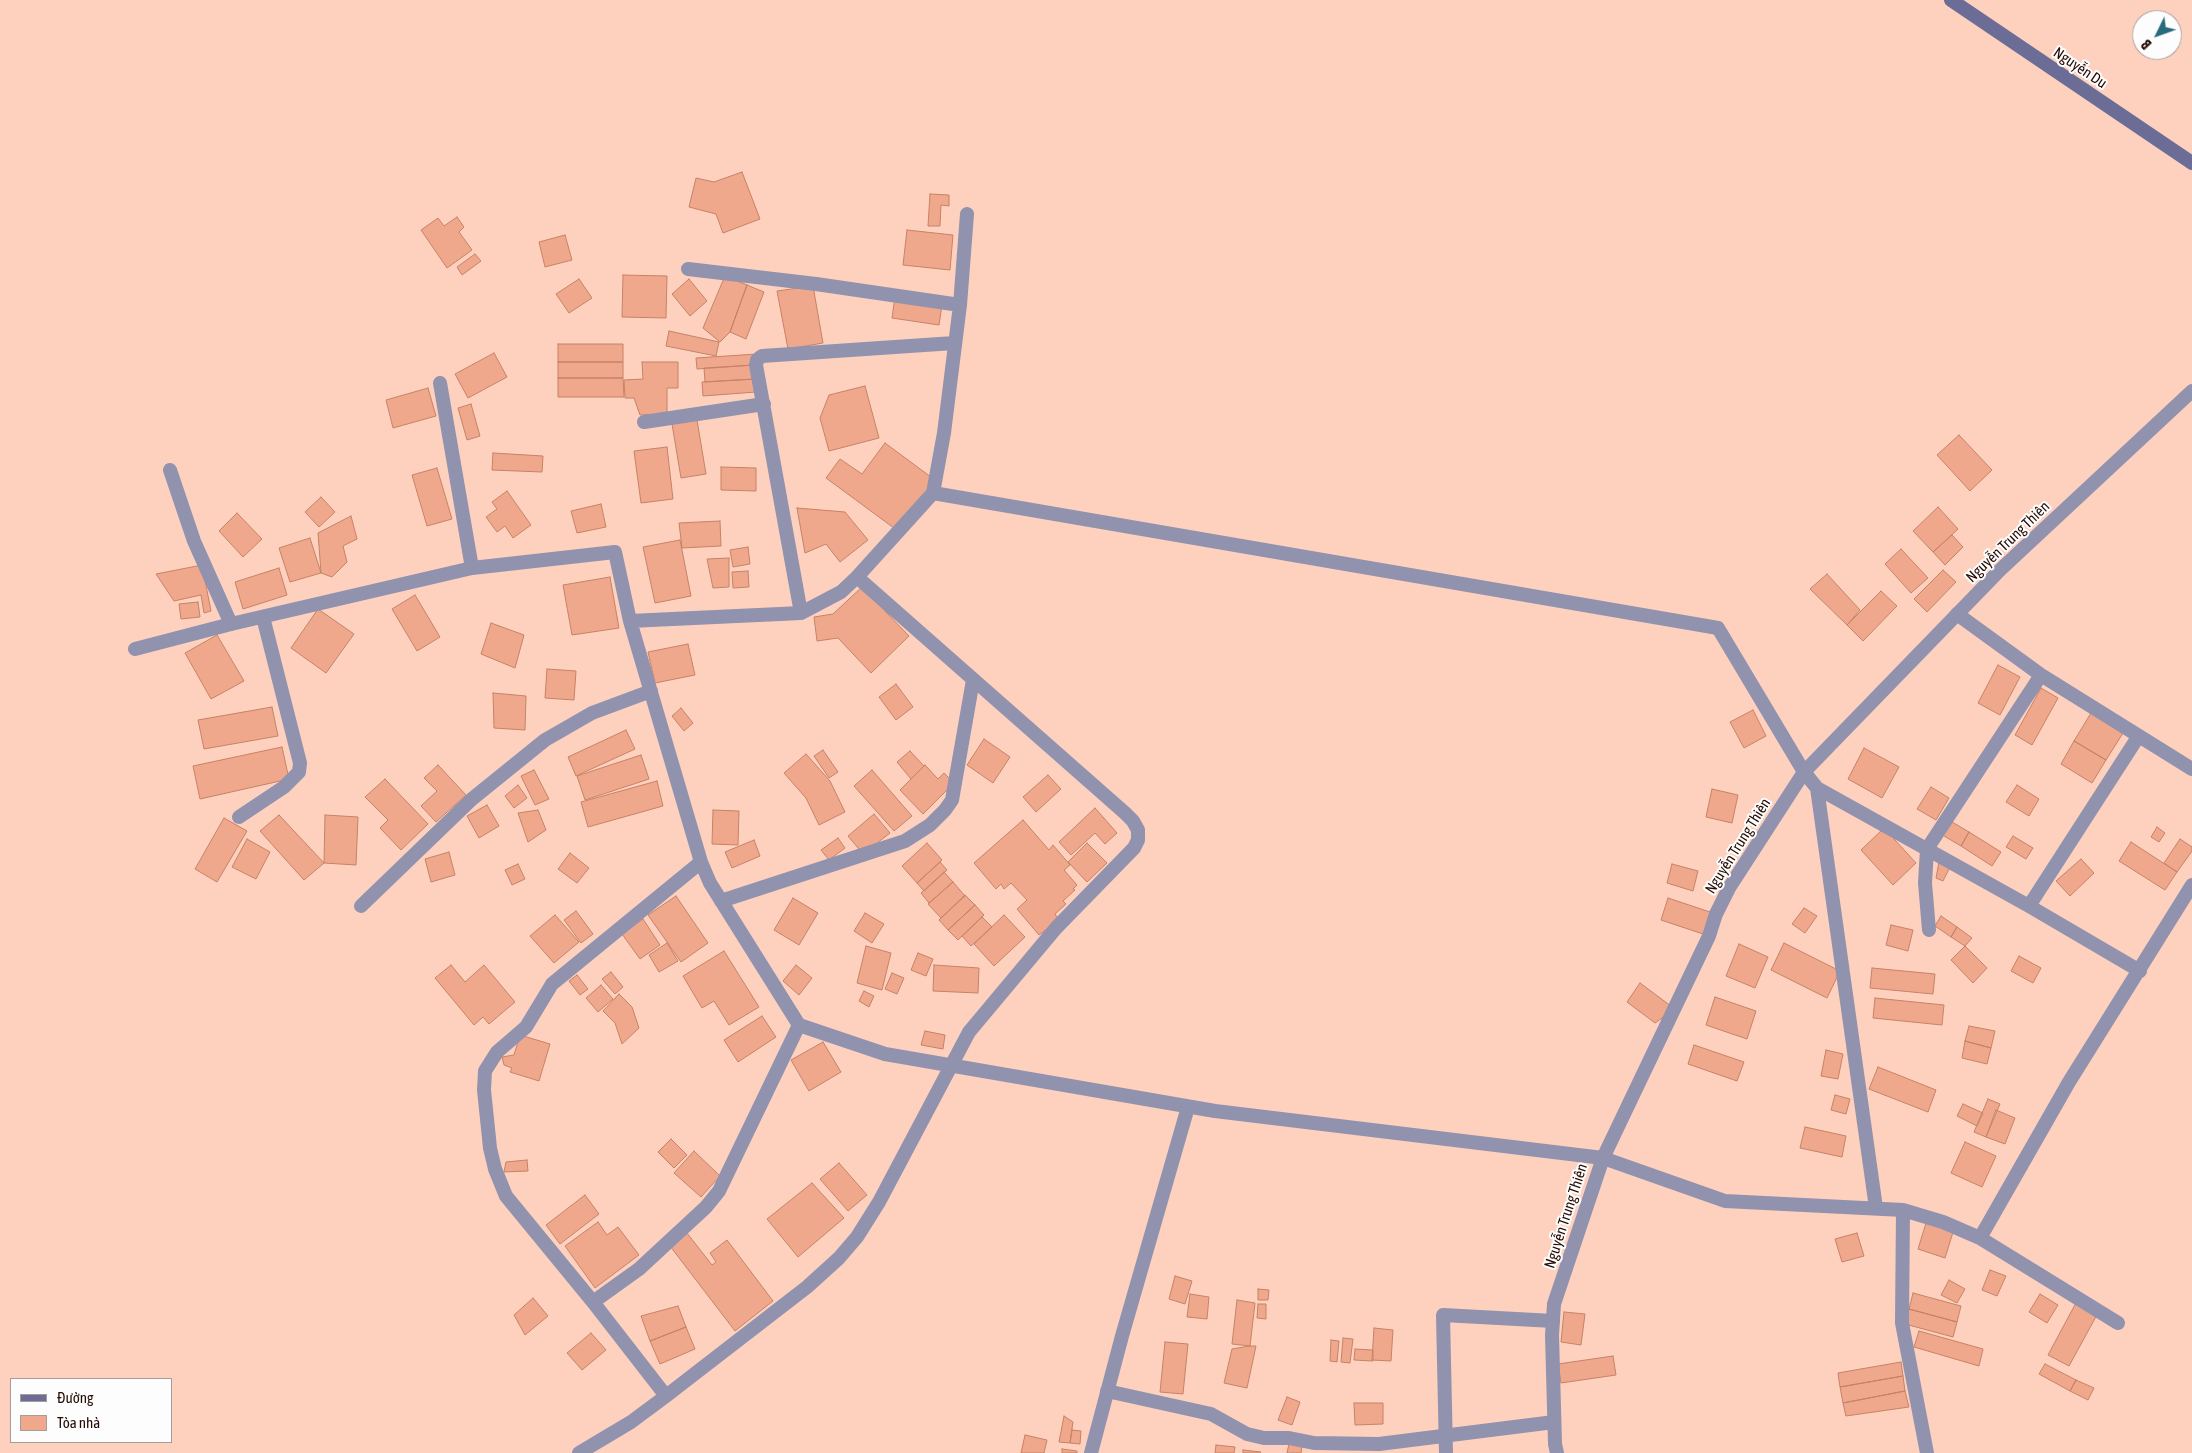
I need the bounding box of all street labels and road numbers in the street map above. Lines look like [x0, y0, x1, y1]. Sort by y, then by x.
street label: Nguyễn Du [2050, 44, 2110, 92]
street label: Nguyễn Trung Thiên [1963, 498, 2053, 586]
street label: Nguyễn Trung Thiên [1702, 795, 1774, 897]
street label: Nguyễn Trung Thiên [1541, 1161, 1591, 1271]

